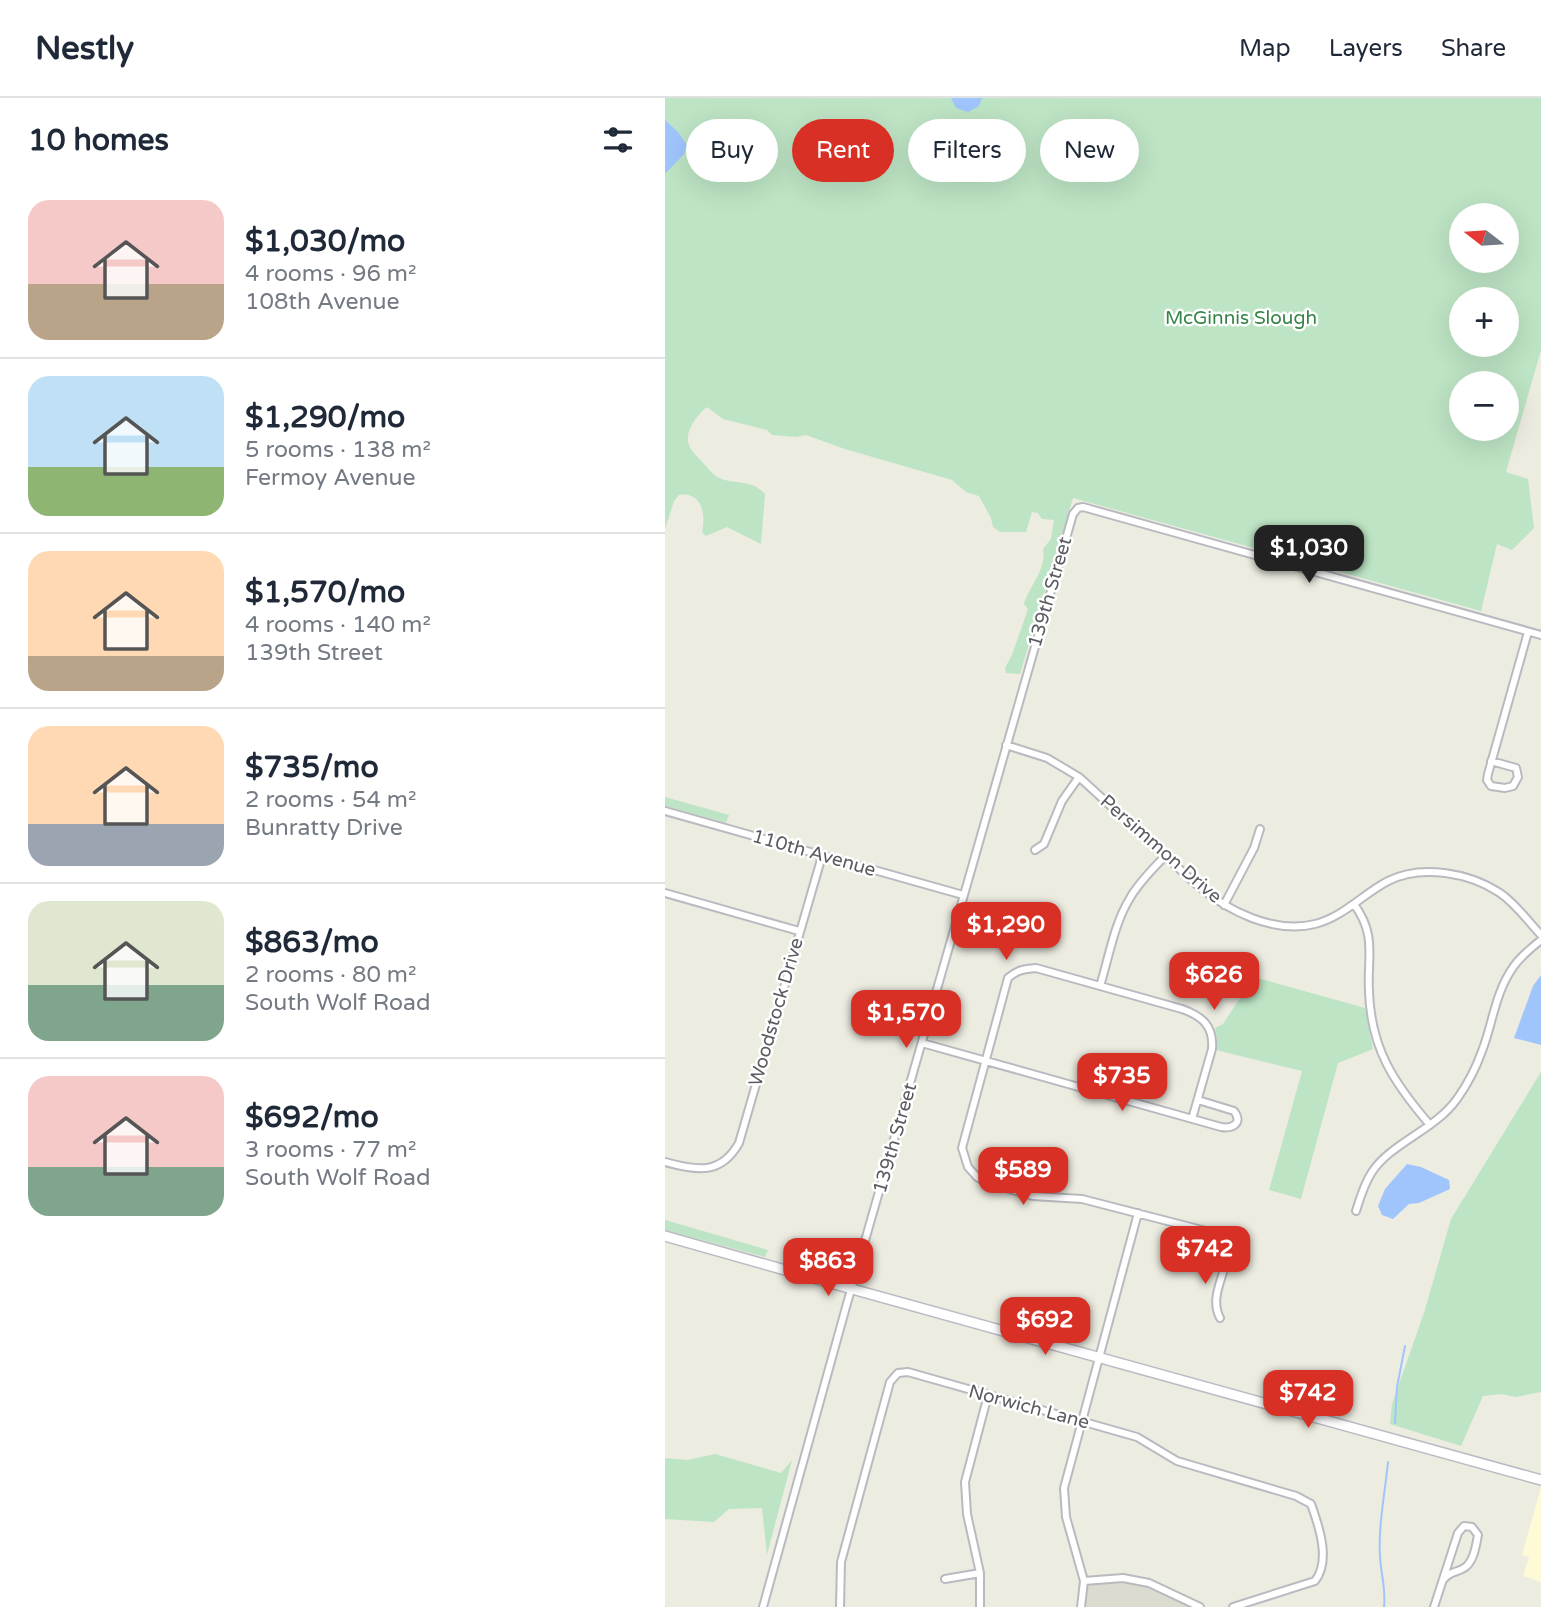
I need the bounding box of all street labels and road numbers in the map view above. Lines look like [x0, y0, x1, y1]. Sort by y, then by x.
street label: 139th Street [1024, 534, 1076, 650]
street label: Persimmon Drive [1096, 790, 1226, 908]
street label: 110th Avenue [750, 825, 878, 881]
street label: Woodstock Drive [744, 935, 808, 1089]
street label: 139th Street [869, 1080, 921, 1196]
street label: Norwich Lane [966, 1380, 1092, 1434]

